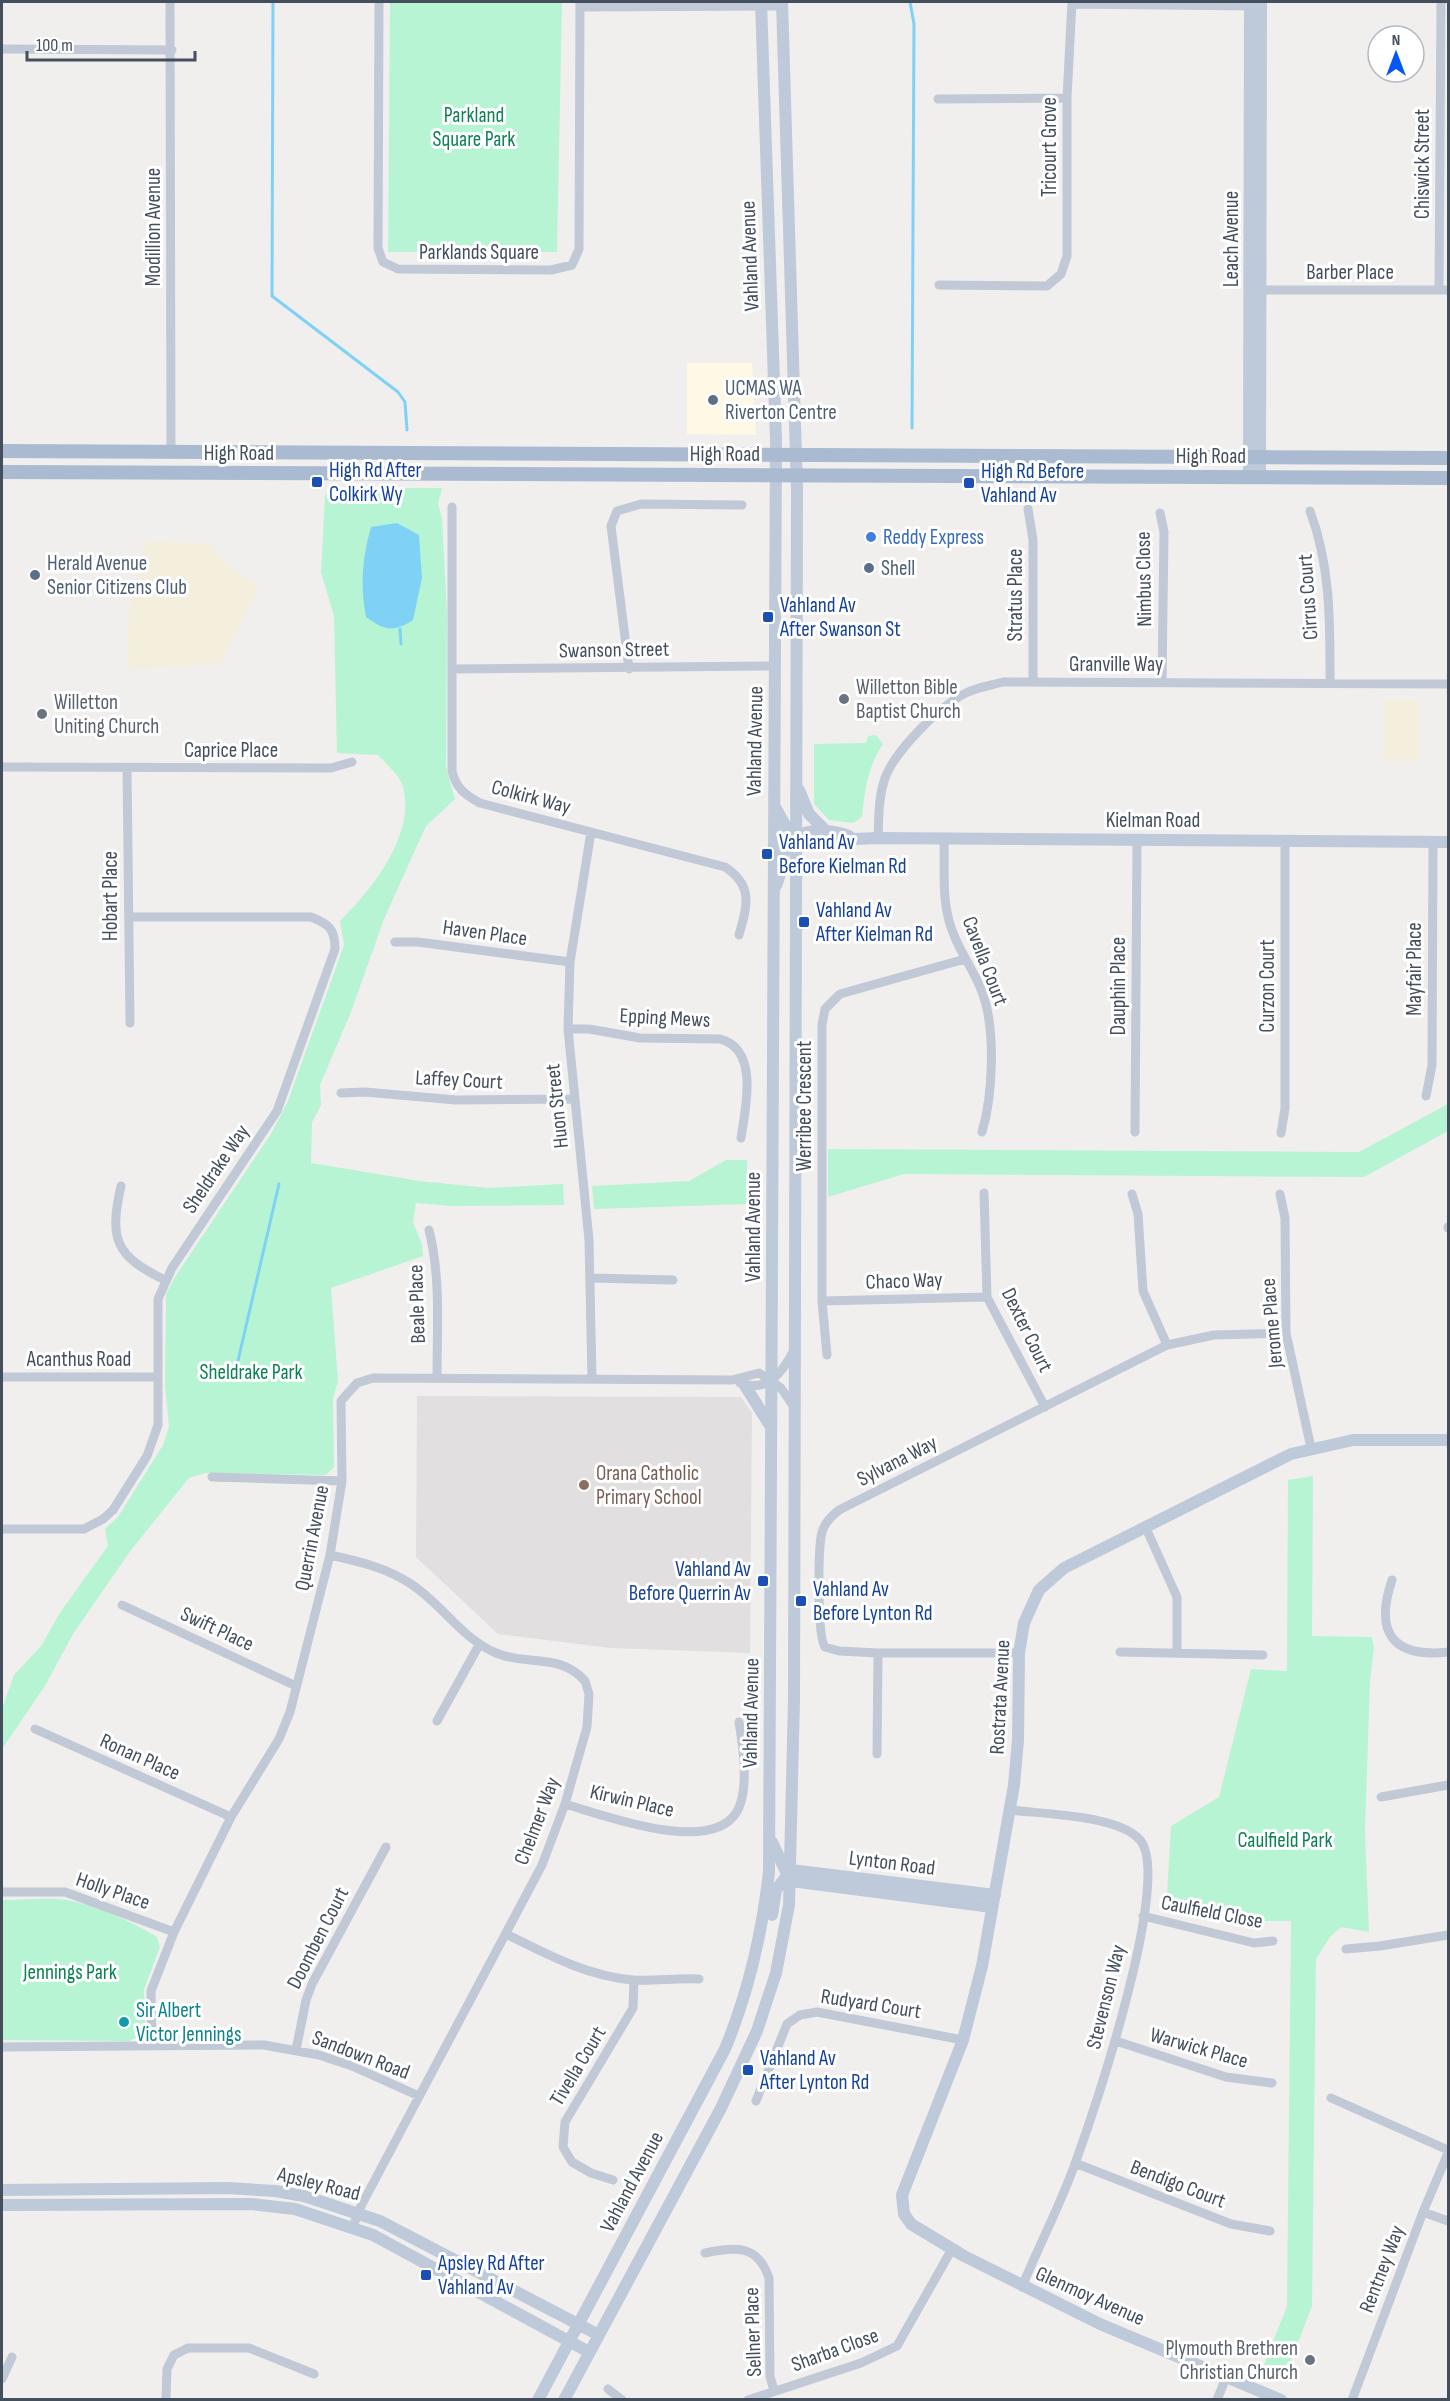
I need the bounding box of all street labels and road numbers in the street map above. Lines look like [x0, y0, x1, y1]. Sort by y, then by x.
street label: Tricourt Grove [1037, 97, 1062, 197]
street label: Chiswick Street [1410, 109, 1435, 219]
street label: Modillion Avenue [141, 168, 166, 286]
street label: Leach Avenue [1219, 191, 1244, 287]
street label: Vahland Avenue [736, 200, 764, 312]
street label: Parklands Square [419, 240, 539, 265]
street label: Barber Place [1306, 260, 1394, 285]
street label: High Road [204, 441, 274, 466]
street label: High Road [690, 442, 760, 467]
street label: High Road [1176, 444, 1246, 469]
street label: Nimbus Close [1131, 531, 1157, 627]
street label: Stratus Place [1003, 549, 1028, 641]
street label: Cirrus Court [1293, 553, 1323, 641]
street label: Swanson Street [559, 637, 669, 663]
street label: Granville Way [1069, 652, 1163, 677]
street label: Vahland Avenue [742, 686, 768, 796]
street label: Caprice Place [184, 738, 278, 763]
street label: Colkirk Way [489, 774, 573, 820]
street label: Kielman Road [1106, 808, 1200, 833]
street label: Hobart Place [98, 851, 123, 941]
street label: Cavella Court [957, 913, 1013, 1009]
street label: Haven Place [441, 915, 529, 951]
street label: Mayfair Place [1402, 922, 1427, 1016]
street label: Dauphin Place [1106, 937, 1131, 1035]
street label: Curzon Court [1255, 939, 1280, 1033]
street label: Epping Mews [619, 1003, 711, 1033]
street label: Werribee Crescent [792, 1041, 817, 1171]
street label: Huon Street [540, 1063, 574, 1149]
street label: Laffey Court [415, 1065, 503, 1095]
street label: Sheldrake Way [177, 1120, 255, 1218]
street label: Vahland Avenue [741, 1172, 766, 1282]
street label: Beale Place [403, 1264, 431, 1344]
street label: Chaco Way [865, 1267, 943, 1295]
street label: Jerome Place [1256, 1277, 1288, 1370]
street label: Dexter Court [996, 1284, 1058, 1376]
street label: Acanthus Road [26, 1347, 131, 1372]
street label: Sylvana Way [853, 1430, 941, 1492]
street label: Querrin Avenue [290, 1483, 334, 1593]
street label: Swift Place [176, 1601, 258, 1657]
street label: Rostrata Avenue [985, 1639, 1015, 1755]
street label: Vahland Avenue [738, 1658, 764, 1768]
street label: Ronan Place [96, 1728, 184, 1786]
street label: Chelmer Way [509, 1774, 565, 1868]
street label: Kirwin Place [588, 1779, 676, 1823]
street label: Lynton Road [847, 1845, 937, 1881]
street label: Holly Place [73, 1867, 153, 1915]
street label: Doomben Court [282, 1883, 354, 1993]
street label: Caulfield Close [1159, 1890, 1265, 1934]
street label: Stevenson Way [1081, 1942, 1131, 2052]
street label: Rudyard Court [819, 1984, 923, 2024]
street label: Tivella Court [545, 2022, 611, 2110]
street label: Warwick Place [1147, 2022, 1251, 2074]
street label: Sandown Road [309, 2025, 413, 2085]
street label: Vahland Avenue [595, 2127, 669, 2237]
street label: Bendigo Court [1127, 2154, 1229, 2214]
street label: Apsley Road [274, 2161, 363, 2206]
street label: Rentney Way [1354, 2222, 1410, 2316]
street label: Glenmoy Avenue [1032, 2261, 1148, 2331]
street label: Sellner Place [739, 2287, 767, 2377]
street label: Sharba Close [788, 2323, 882, 2377]

